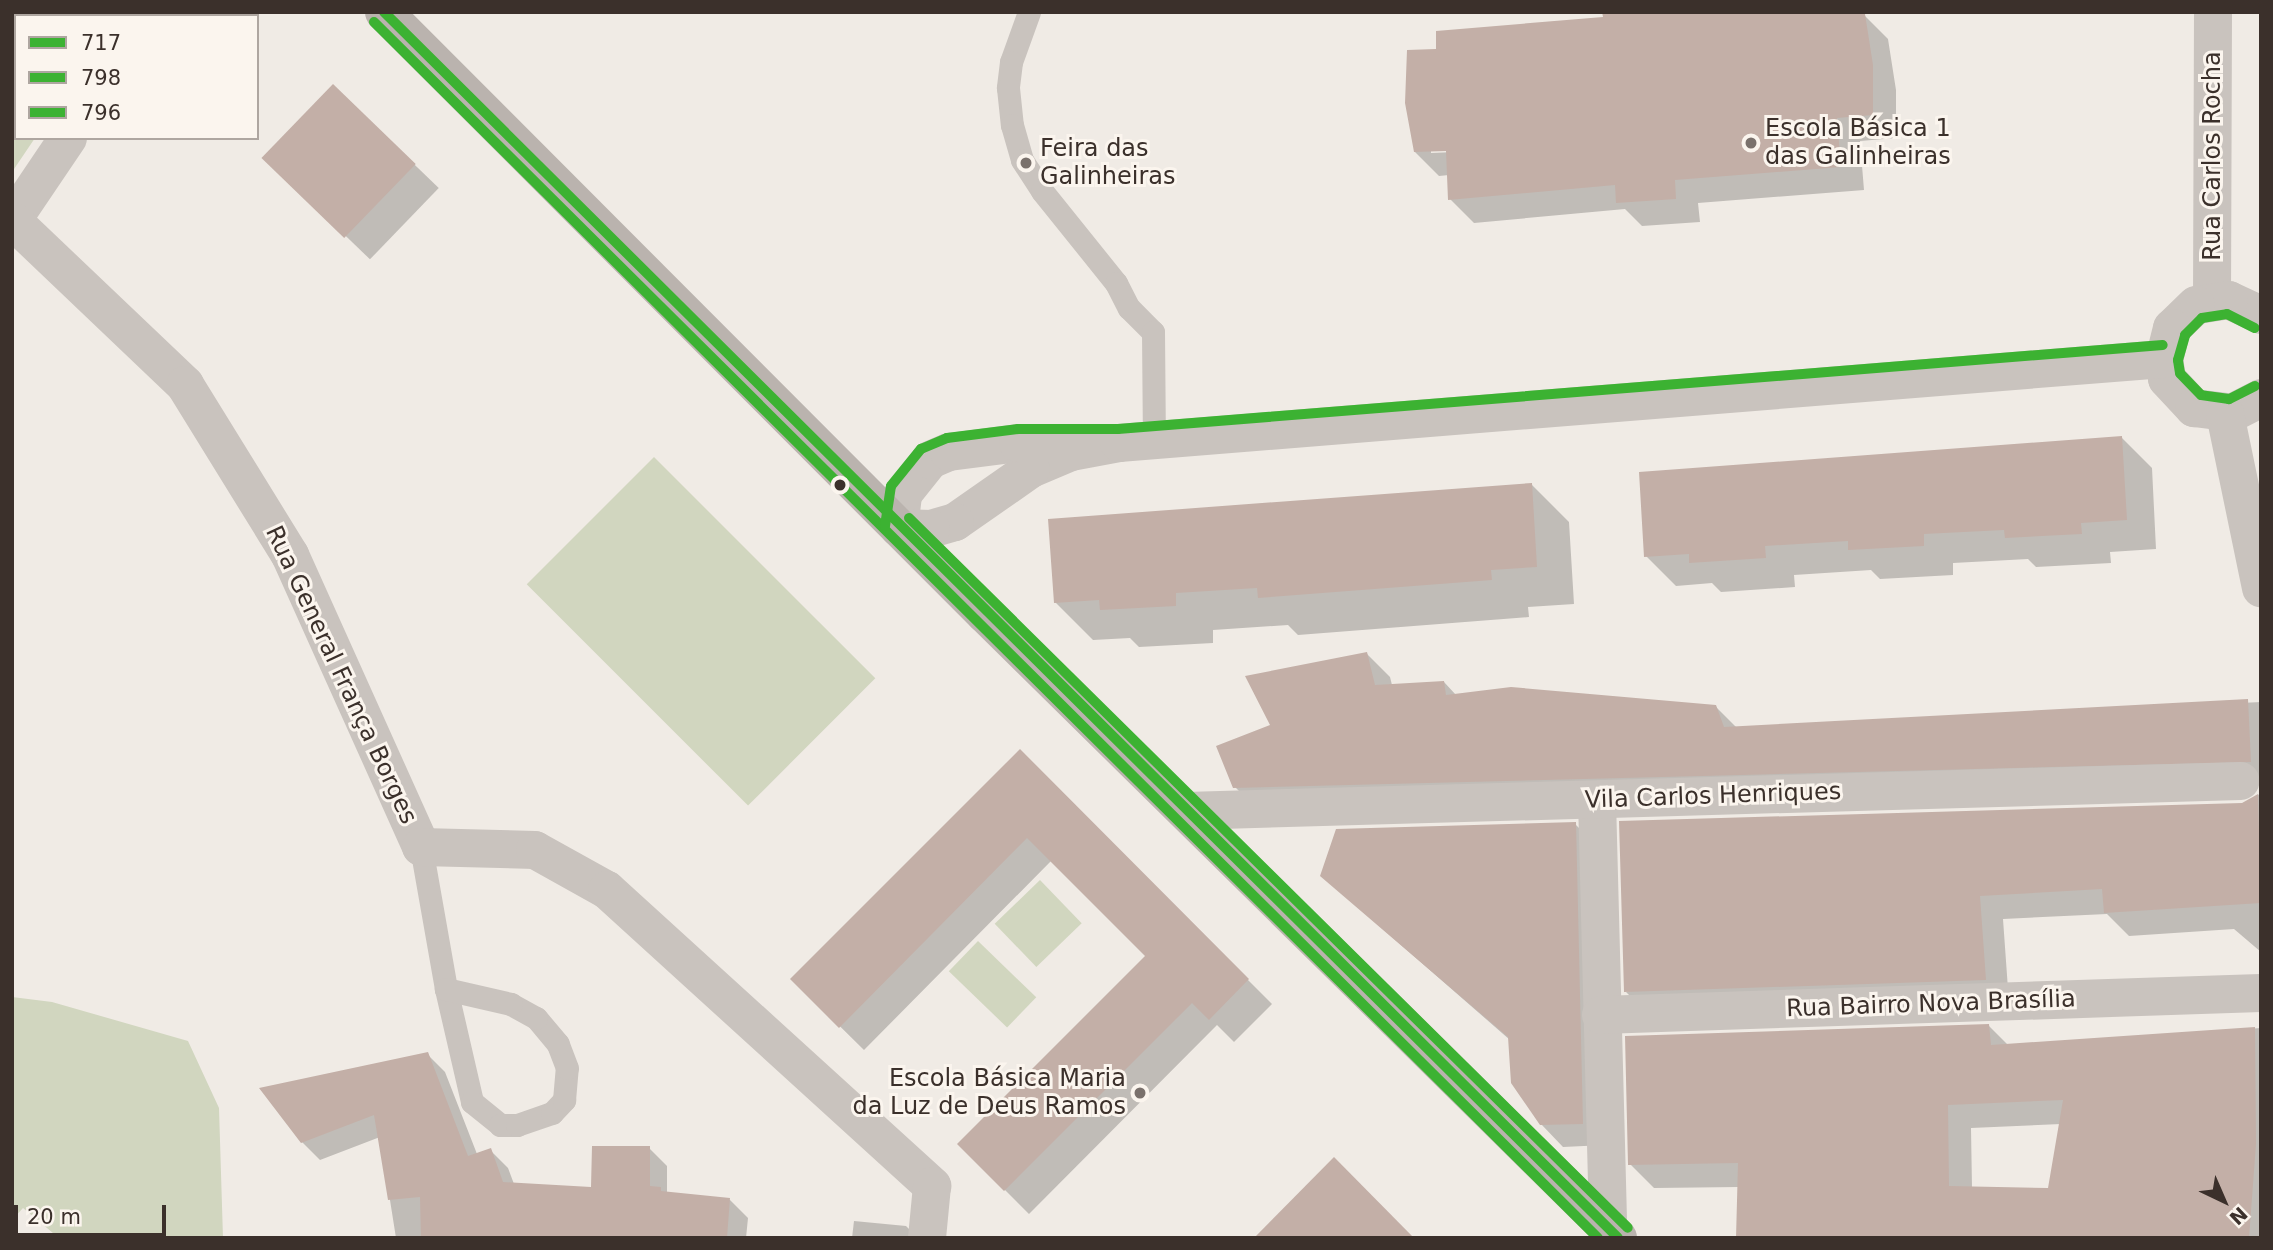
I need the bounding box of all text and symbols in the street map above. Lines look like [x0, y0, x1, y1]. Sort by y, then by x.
legend [14, 14, 259, 140]
text: 717 [81, 31, 121, 55]
street label: Rua Carlos Rocha [2199, 51, 2227, 261]
text: 798 [81, 66, 121, 90]
text: 796 [81, 101, 121, 125]
place label: Escola Básica 1 das Galinheiras [1765, 115, 1951, 171]
place label: Feira das Galinheiras [1040, 135, 1176, 191]
marker: Escola Básica 1 das Galinheiras [1743, 135, 1759, 151]
marker: Feira das Galinheiras [1018, 155, 1034, 171]
unlabelled marker [833, 478, 847, 492]
street label: Rua General França Borges [259, 521, 423, 829]
street label: Vila Carlos Henriques [1584, 777, 1842, 815]
street label: Rua Bairro Nova Brasília [1786, 985, 2076, 1023]
place label: Escola Básica Maria da Luz de Deus Ramos [852, 1065, 1126, 1121]
marker: Escola Básica Maria da Luz de Deus Ramos [1132, 1085, 1148, 1101]
north arrow [2189, 1166, 2259, 1236]
scale bar [18, 1190, 170, 1234]
text: N [2225, 1203, 2252, 1230]
text: 20 m [27, 1205, 81, 1229]

